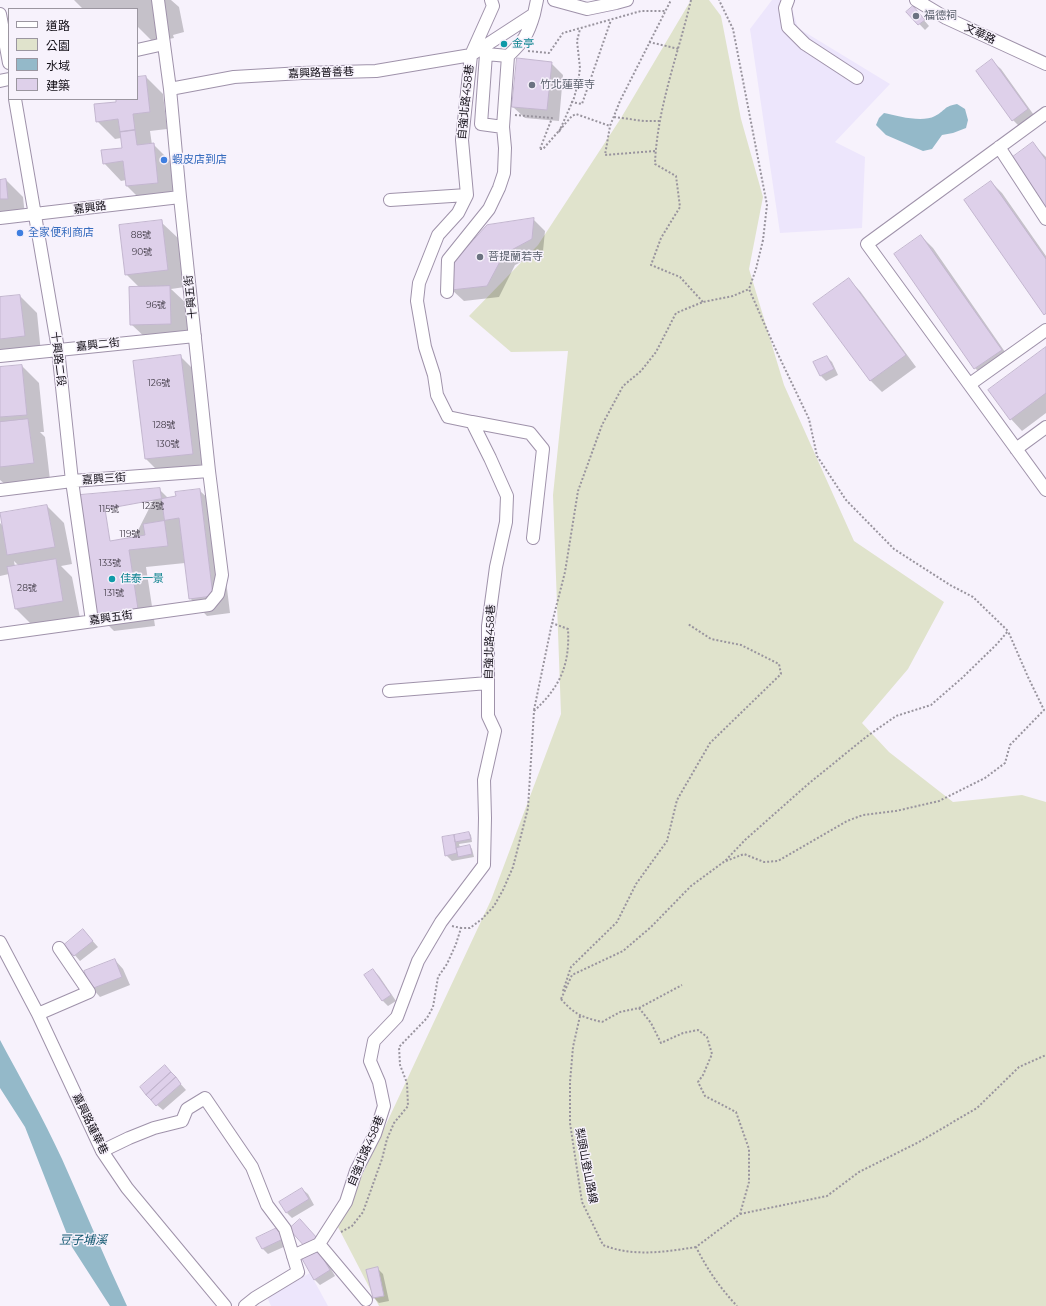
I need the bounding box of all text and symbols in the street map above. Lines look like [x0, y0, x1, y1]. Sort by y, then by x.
legend [8, 8, 138, 100]
place label: 福德祠 [924, 9, 957, 23]
marker: 福德祠 [911, 11, 921, 21]
text: 道路 [46, 18, 70, 33]
street label: 文華路 [962, 21, 998, 47]
place label: 金亭 [512, 37, 534, 51]
text: 公園 [46, 38, 70, 53]
marker: 金亭 [499, 39, 509, 49]
text: 水域 [46, 58, 70, 73]
street label: 自強北路458巷 [455, 64, 477, 140]
street label: 嘉興路普善巷 [288, 65, 354, 81]
text: 建築 [46, 78, 70, 93]
place label: 竹北蓮華寺 [540, 78, 595, 92]
marker: 竹北蓮華寺 [527, 80, 537, 90]
place label: 蝦皮店到店 [172, 153, 227, 167]
marker: 蝦皮店到店 [159, 155, 169, 165]
street label: 嘉興路 [73, 199, 107, 217]
place label: 全家便利商店 [28, 226, 94, 240]
marker: 全家便利商店 [15, 228, 25, 238]
house number: 88號 [131, 230, 151, 240]
house number: 90號 [132, 247, 152, 257]
place label: 菩提蘭若寺 [488, 250, 543, 264]
marker: 菩提蘭若寺 [475, 252, 485, 262]
street label: 十興五街 [182, 274, 200, 320]
house number: 96號 [146, 300, 166, 310]
street label: 十興路二段 [48, 331, 68, 387]
street label: 嘉興二街 [75, 336, 121, 354]
house number: 126號 [148, 378, 170, 388]
house number: 128號 [152, 420, 176, 430]
house number: 130號 [156, 439, 180, 449]
street label: 嘉興三街 [82, 471, 126, 487]
house number: 123號 [142, 501, 164, 511]
house number: 115號 [99, 504, 119, 514]
house number: 119號 [120, 529, 140, 539]
house number: 133號 [99, 558, 121, 568]
place label: 佳泰一景 [120, 572, 164, 586]
marker: 佳泰一景 [107, 574, 117, 584]
house number: 28號 [17, 583, 37, 593]
house number: 131號 [104, 588, 124, 598]
street label: 自強北路458巷 [482, 604, 498, 680]
street label: 嘉興五街 [88, 608, 134, 628]
street label: 嘉興路蓮華巷 [70, 1091, 110, 1157]
street label: 自強北路458巷 [345, 1114, 387, 1188]
street label: 梨頭山登山路線 [572, 1127, 600, 1205]
water label: 豆子埔溪 [59, 1233, 107, 1247]

